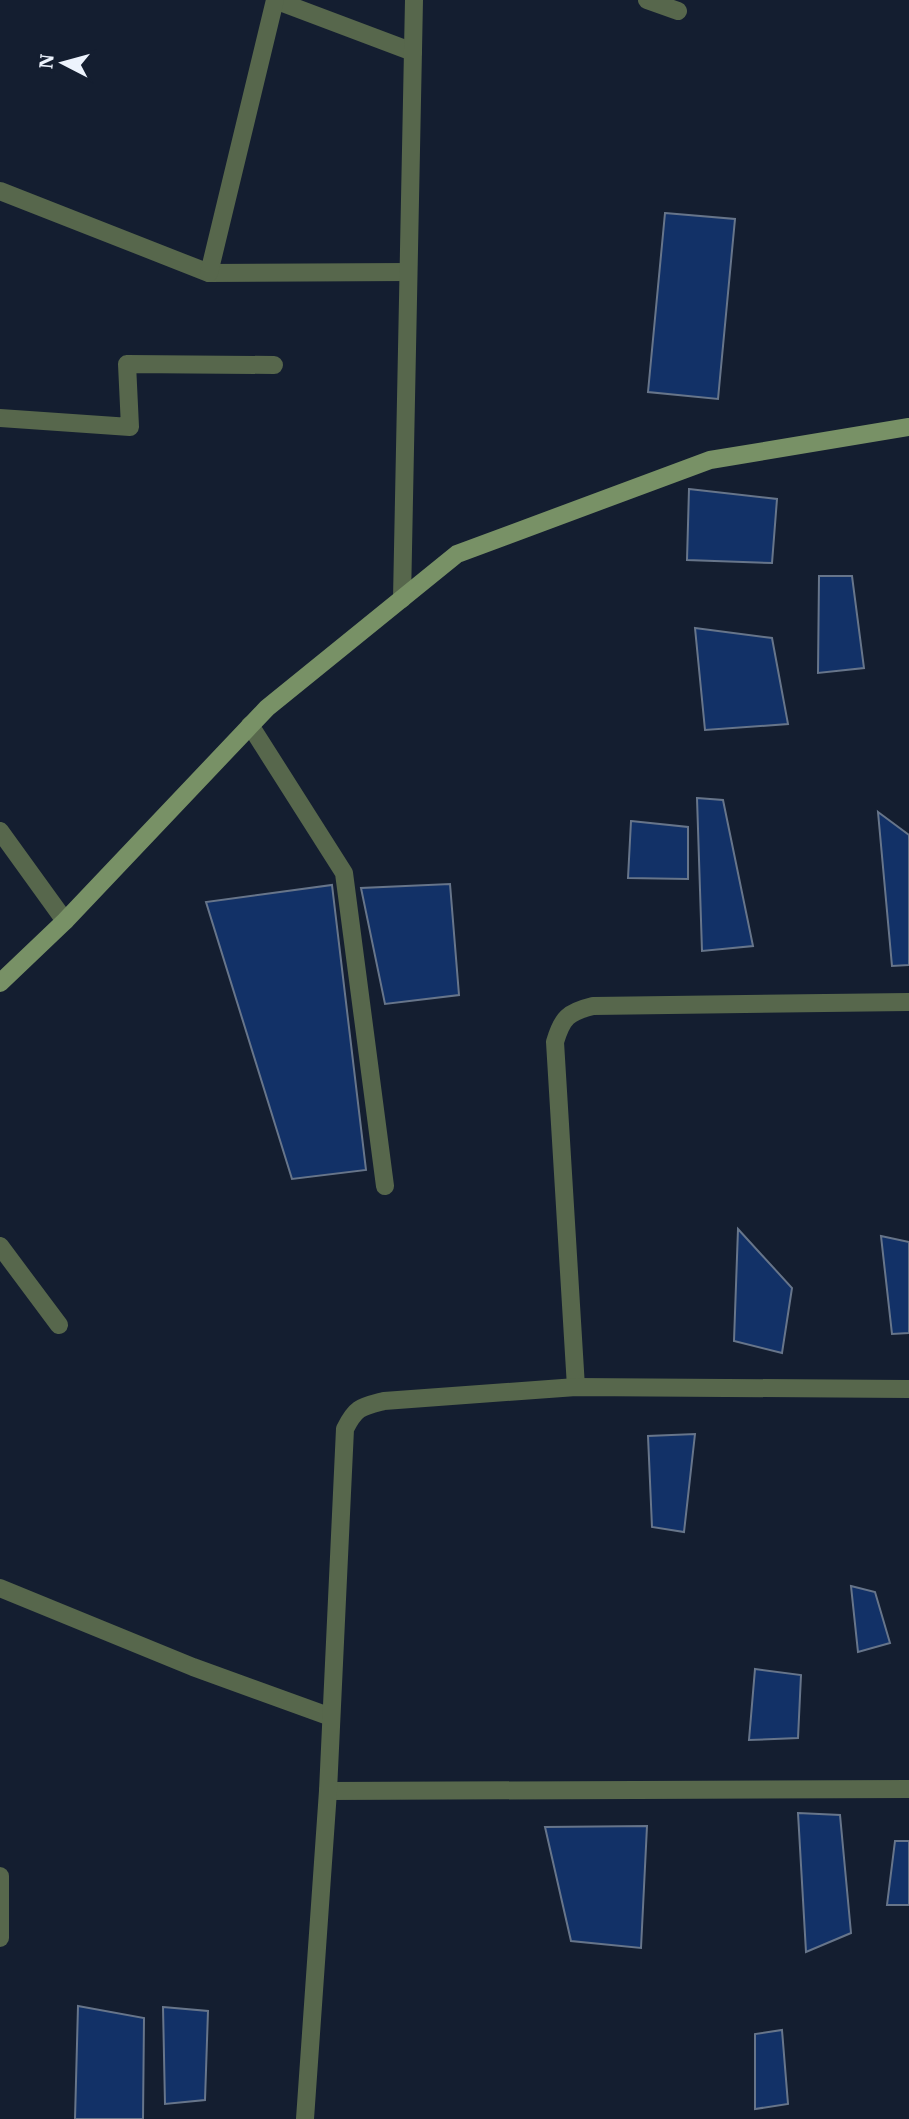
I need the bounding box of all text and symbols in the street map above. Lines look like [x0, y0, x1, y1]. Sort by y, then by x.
north arrow [28, 28, 98, 98]
text: N [33, 52, 59, 70]

